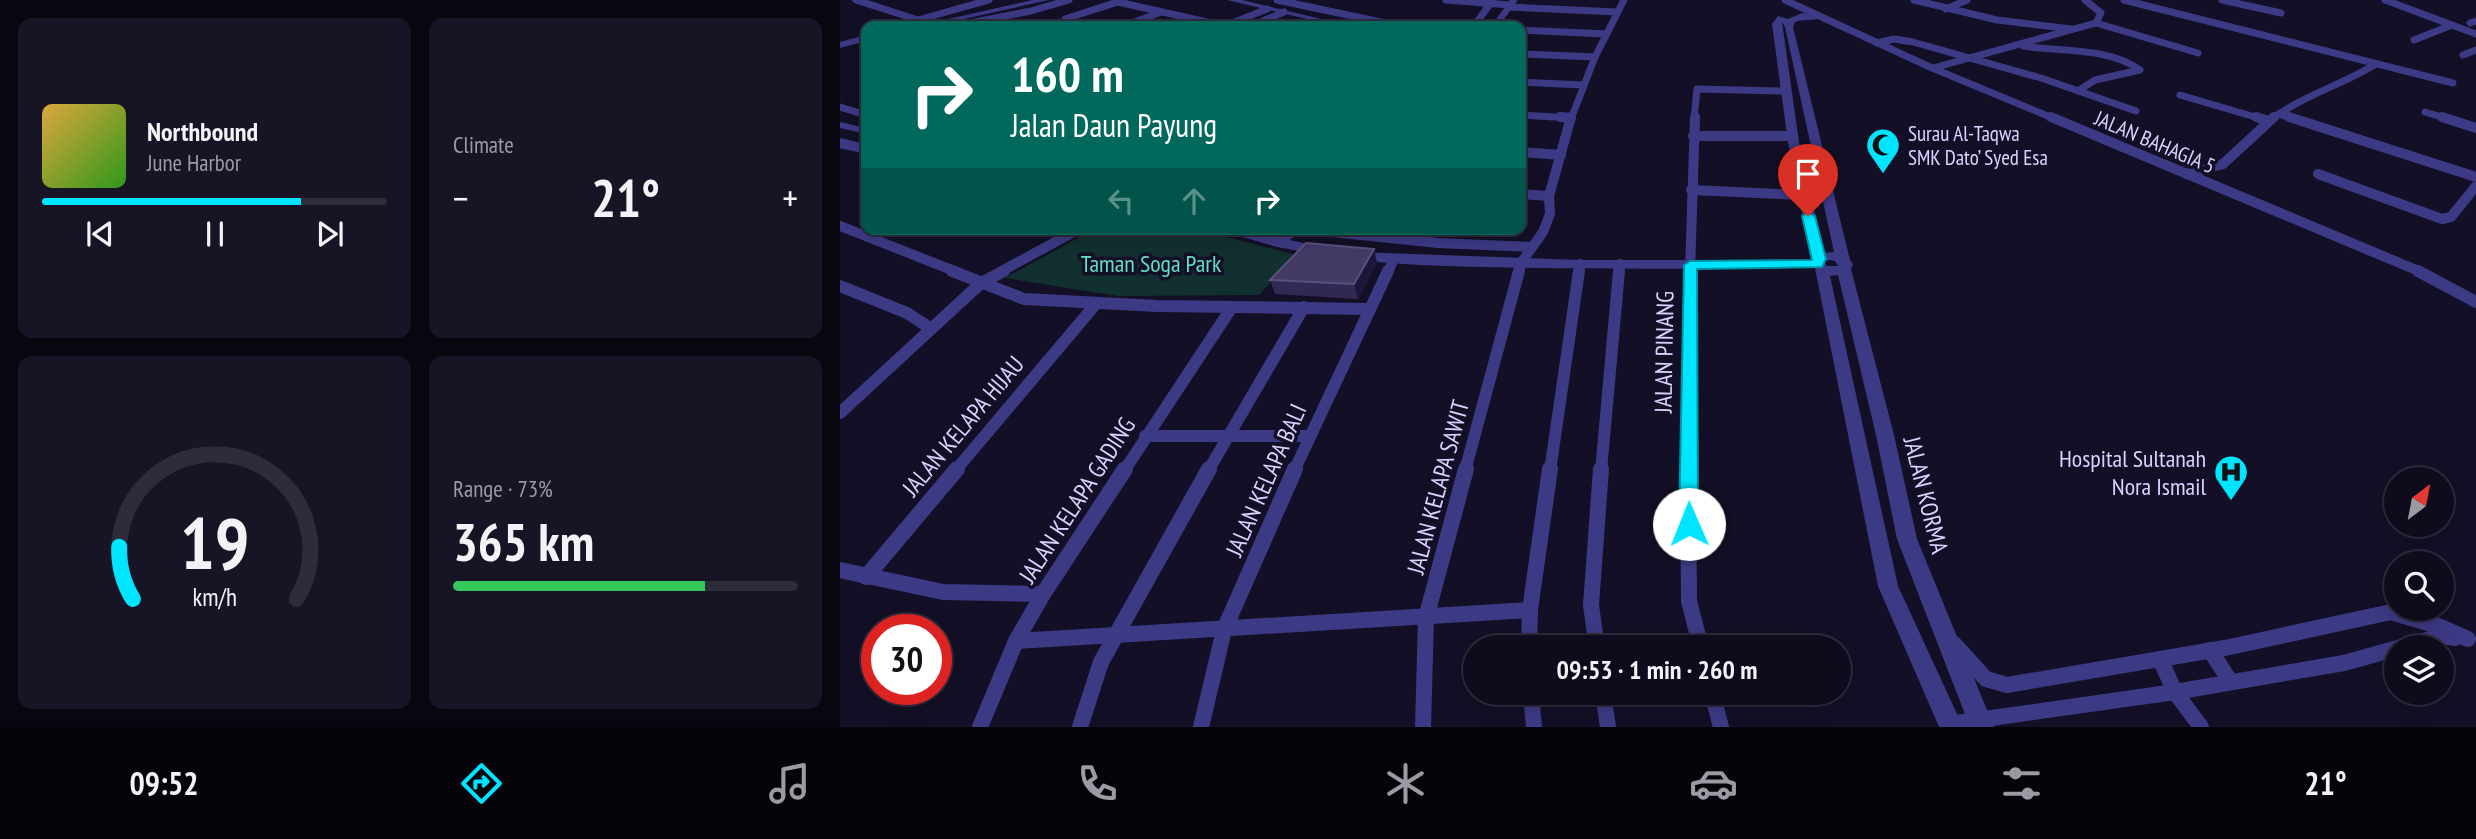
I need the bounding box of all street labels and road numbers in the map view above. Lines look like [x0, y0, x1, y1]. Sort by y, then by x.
street label: JALAN BAHAGIA 5 [2090, 104, 2219, 180]
street label: JALAN PINANG [1647, 291, 1681, 414]
street label: JALAN KELAPA HIJAU [895, 350, 1031, 503]
street label: JALAN KELAPA SAWIT [1400, 396, 1476, 578]
street label: JALAN KELAPA BALI [1218, 399, 1313, 562]
street label: JALAN KELAPA GADING [1011, 411, 1142, 590]
street label: JALAN KORMA [1896, 432, 1956, 557]

